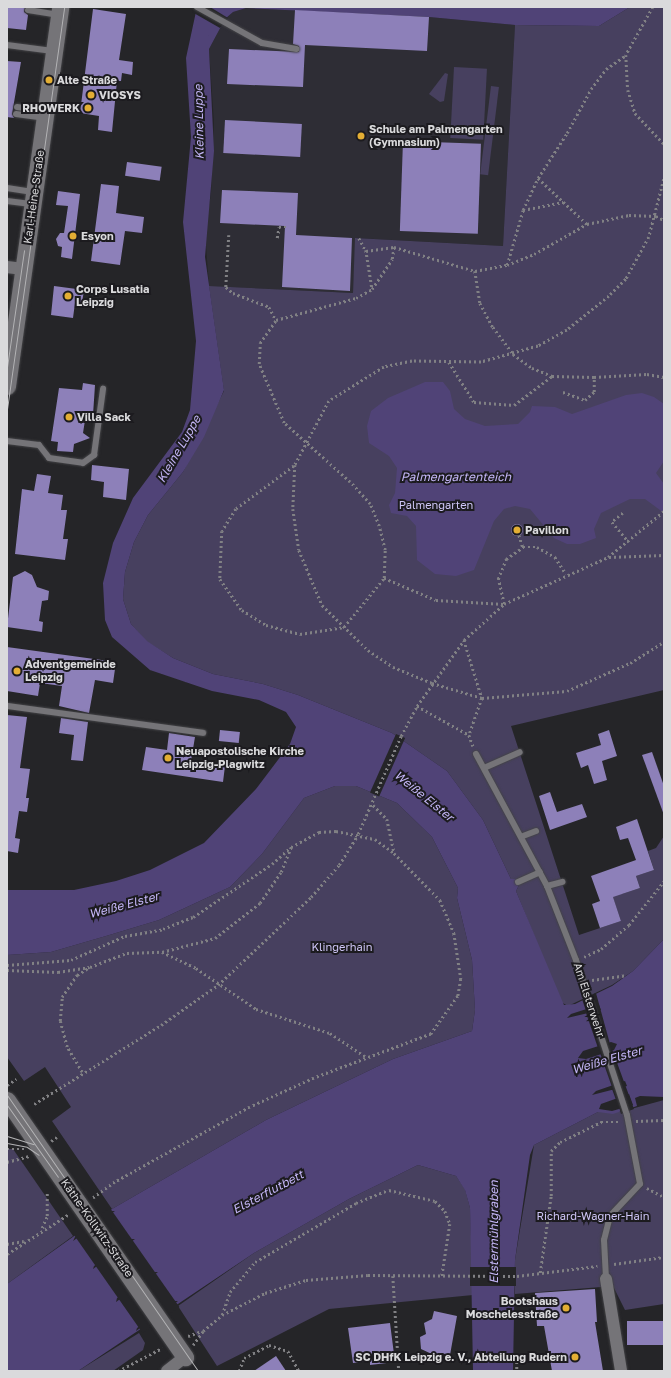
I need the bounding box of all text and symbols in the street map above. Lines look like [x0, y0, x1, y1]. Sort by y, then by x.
place label: Alte Straße [57, 73, 117, 87]
marker: Alte Straße [44, 75, 54, 85]
water label: Kleine Luppe [191, 84, 207, 160]
place label: VIOSYS [99, 88, 141, 102]
marker: VIOSYS [86, 90, 96, 100]
place label: RHOWERK [22, 101, 80, 115]
marker: RHOWERK [83, 103, 93, 113]
place label: Schule am Palmengarten (Gymnasium) [369, 123, 503, 149]
marker: Schule am Palmengarten (Gymnasium) [356, 131, 366, 141]
street label: Karl-Heine-Straße [21, 149, 47, 245]
place label: Esyon [81, 229, 114, 243]
marker: Esyon [68, 231, 78, 241]
place label: Corps Lusatia Leipzig [76, 283, 149, 309]
marker: Corps Lusatia Leipzig [63, 291, 73, 301]
place label: Villa Sack [77, 410, 131, 424]
marker: Villa Sack [64, 412, 74, 422]
water label: Kleine Luppe [154, 413, 204, 485]
water label: Palmengartenteich [401, 470, 511, 484]
park label: Palmengarten [399, 498, 473, 512]
place label: Pavillon [525, 523, 569, 537]
marker: Pavillon [512, 525, 522, 535]
place label: Adventgemeinde Leipzig [25, 658, 116, 684]
marker: Adventgemeinde Leipzig [12, 666, 22, 676]
place label: Neuapostolische Kirche Leipzig-Plagwitz [176, 745, 304, 771]
marker: Neuapostolische Kirche Leipzig-Plagwitz [163, 753, 173, 763]
water label: Weiße Elster [391, 768, 457, 824]
water label: Weiße Elster [87, 889, 161, 921]
park label: Klingerhain [312, 940, 372, 954]
street label: Am Elsterwehr [571, 961, 607, 1039]
water label: Weiße Elster [570, 1043, 644, 1077]
water label: Elsterflutbett [230, 1167, 306, 1217]
street label: Käthe-Kollwitz-Straße [58, 1176, 136, 1280]
water label: Elstermühlgraben [487, 1180, 501, 1284]
park label: Richard-Wagner-Hain [537, 1209, 649, 1223]
place label: Bootshaus Moschelesstraße [466, 1295, 558, 1321]
marker: Bootshaus Moschelesstraße [561, 1303, 571, 1313]
place label: SC DHfK Leipzig e. V., Abteilung Rudern [355, 1350, 567, 1364]
marker: SC DHfK Leipzig e. V., Abteilung Rudern [570, 1352, 580, 1362]

